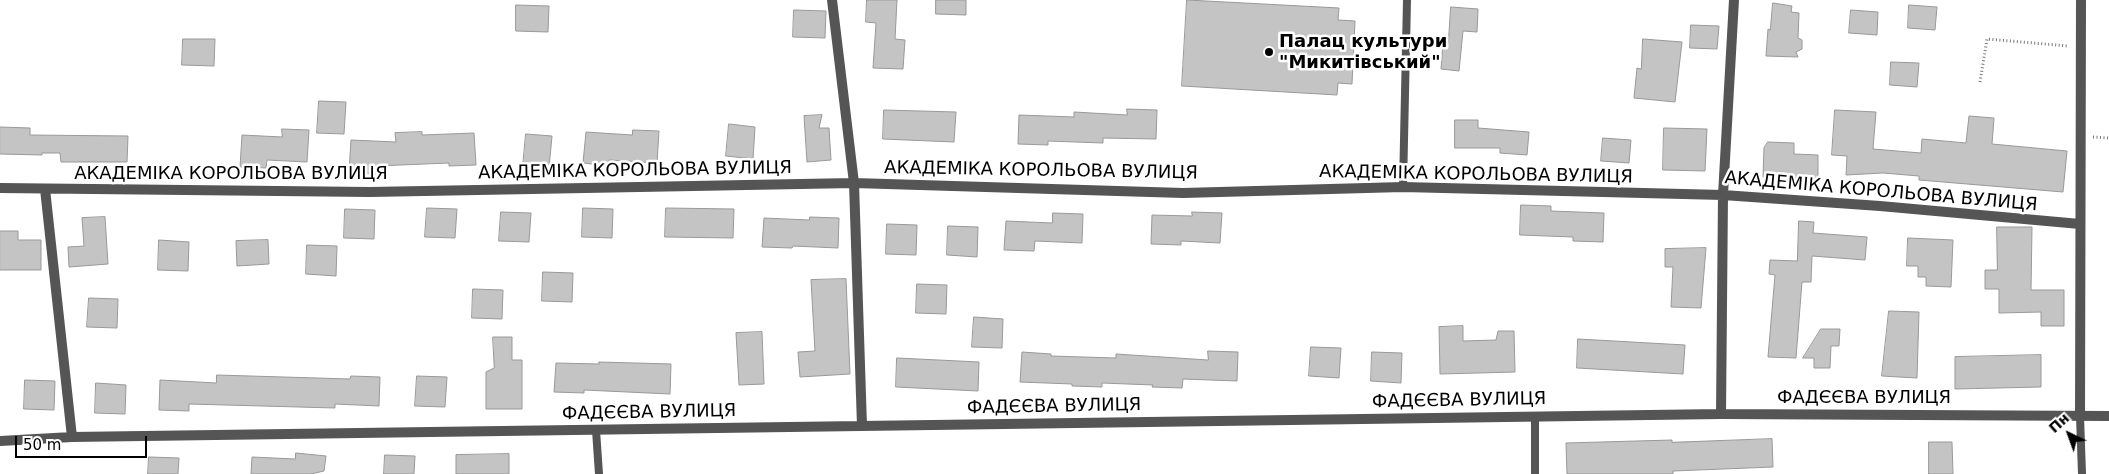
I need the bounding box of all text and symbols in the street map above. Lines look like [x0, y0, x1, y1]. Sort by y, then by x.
place label: Палац культури "Микитівський" [1279, 31, 1447, 74]
marker: Палац культури "Микитівський" [1263, 46, 1275, 58]
street label: АКАДЕМІКА КОРОЛЬОВА ВУЛИЦЯ [478, 157, 792, 185]
street label: АКАДЕМІКА КОРОЛЬОВА ВУЛИЦЯ [884, 157, 1198, 185]
street label: АКАДЕМІКА КОРОЛЬОВА ВУЛИЦЯ [1319, 161, 1633, 189]
street label: АКАДЕМІКА КОРОЛЬОВА ВУЛИЦЯ [74, 163, 388, 185]
street label: АКАДЕМІКА КОРОЛЬОВА ВУЛИЦЯ [1724, 168, 2038, 216]
street label: ФАДЄЄВА ВУЛИЦЯ [1777, 387, 1951, 409]
street label: ФАДЄЄВА ВУЛИЦЯ [1372, 389, 1546, 413]
street label: ФАДЄЄВА ВУЛИЦЯ [967, 395, 1141, 419]
street label: ФАДЄЄВА ВУЛИЦЯ [562, 401, 736, 425]
north arrow [2044, 409, 2094, 459]
text: Пн [2046, 410, 2072, 436]
scale bar [18, 426, 150, 458]
text: 50 m [23, 436, 61, 454]

